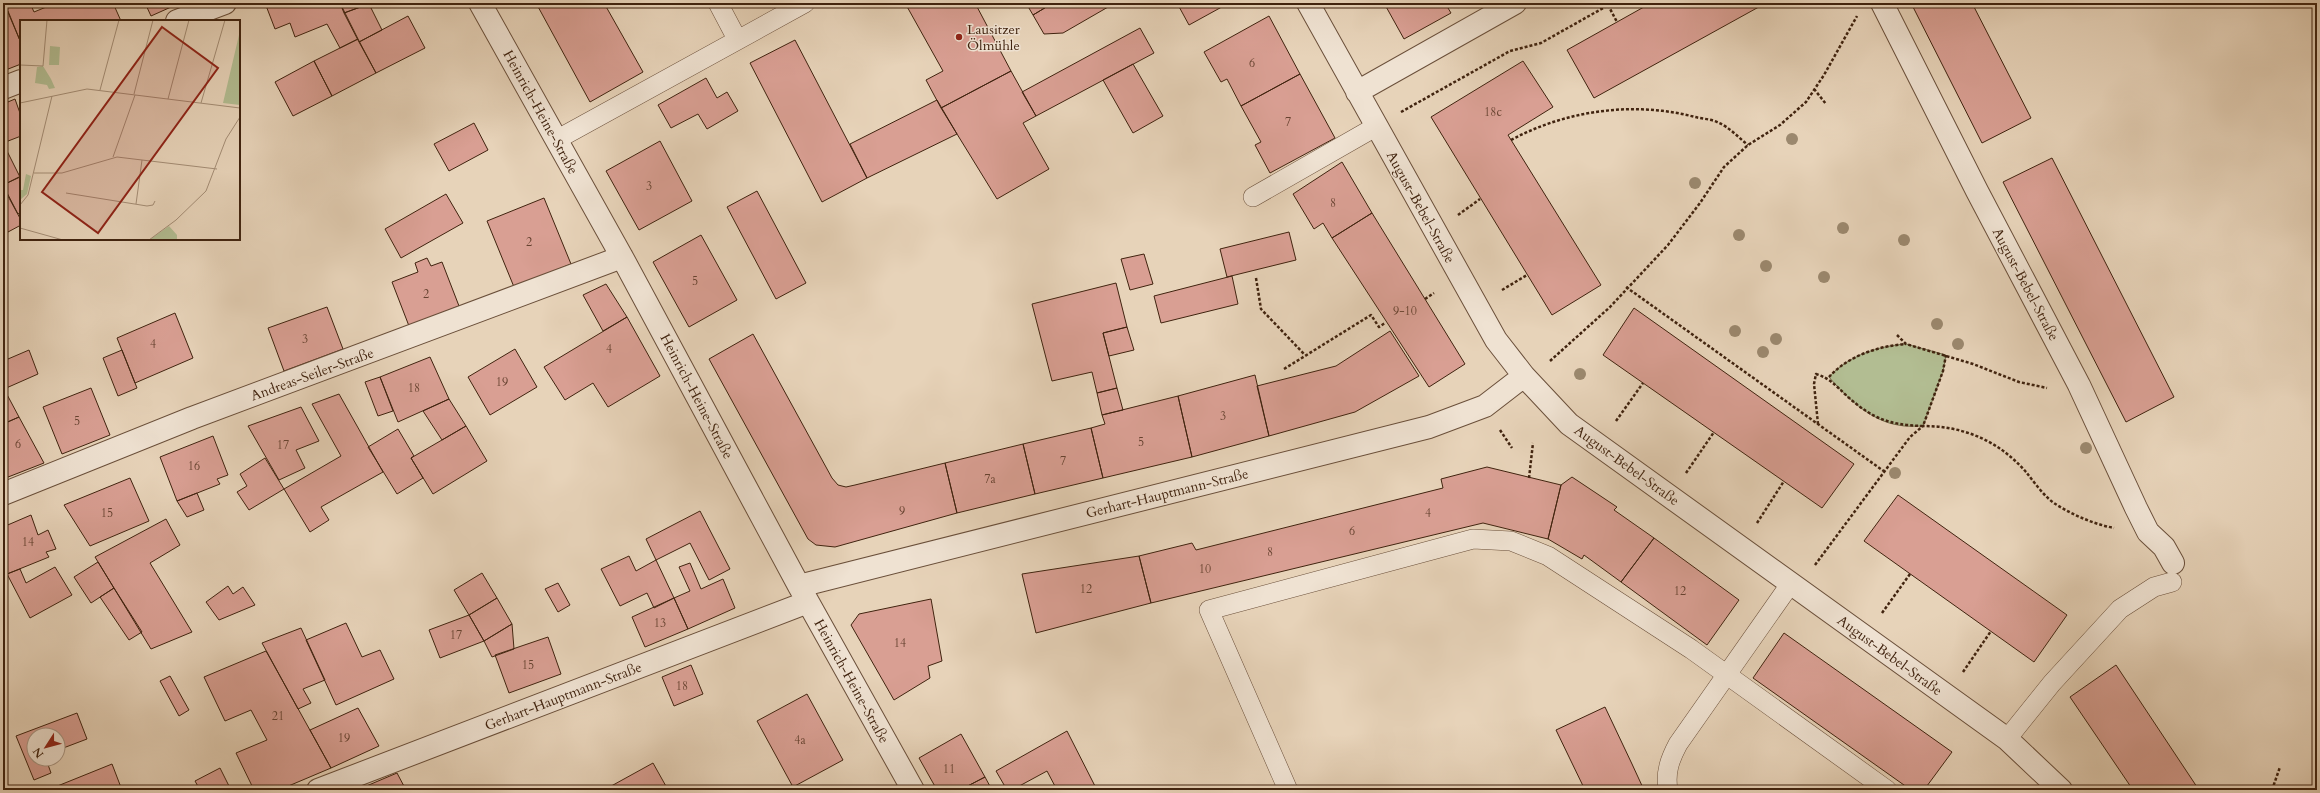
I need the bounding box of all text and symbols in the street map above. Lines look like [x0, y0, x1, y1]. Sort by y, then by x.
inset map [20, 20, 240, 240]
place label: Lausitzer Ölmühle [967, 20, 1021, 55]
marker: Lausitzer Ölmühle [954, 32, 964, 42]
street label: Heinrich-Heine-Straße [499, 47, 583, 178]
house number: 6 [1249, 55, 1255, 71]
house number: 18c [1484, 104, 1502, 120]
house number: 7 [1285, 114, 1291, 130]
street label: August-Bebel-Straße [1382, 148, 1459, 267]
house number: 3 [646, 178, 652, 194]
house number: 8 [1330, 195, 1336, 211]
street label: August-Bebel-Straße [1988, 224, 2063, 344]
house number: 2 [526, 234, 532, 250]
house number: 5 [692, 273, 698, 289]
house number: 2 [423, 286, 429, 302]
house number: 9-10 [1393, 303, 1417, 319]
street label: Heinrich-Heine-Straße [656, 330, 738, 462]
house number: 3 [302, 331, 308, 347]
house number: 4 [150, 336, 156, 352]
house number: 4 [606, 341, 612, 357]
street label: Andreas-Seiler-Straße [248, 343, 376, 406]
house number: 19 [496, 374, 508, 390]
house number: 18 [408, 380, 420, 396]
house number: 3 [1220, 408, 1226, 424]
house number: 5 [74, 413, 80, 429]
street label: August-Bebel-Straße [1570, 421, 1683, 510]
house number: 5 [1138, 434, 1144, 450]
house number: 6 [15, 436, 21, 452]
house number: 17 [277, 437, 289, 453]
house number: 7 [1060, 453, 1066, 469]
house number: 16 [188, 458, 200, 474]
street label: Gerhart-Hauptmann-Straße [1084, 464, 1250, 523]
house number: 7a [984, 471, 996, 487]
house number: 9 [899, 503, 905, 519]
house number: 15 [101, 505, 113, 521]
house number: 4 [1425, 505, 1431, 521]
house number: 6 [1349, 523, 1355, 539]
house number: 14 [22, 534, 34, 550]
house number: 8 [1267, 544, 1273, 560]
house number: 10 [1199, 561, 1211, 577]
house number: 12 [1080, 581, 1092, 597]
house number: 12 [1674, 583, 1686, 599]
street label: August-Bebel-Straße [1833, 611, 1946, 700]
house number: 13 [654, 615, 666, 631]
street label: Heinrich-Heine-Straße [810, 616, 894, 747]
house number: 17 [450, 627, 462, 643]
house number: 14 [894, 635, 906, 651]
house number: 15 [522, 657, 534, 673]
street label: Gerhart-Hauptmann-Straße [482, 658, 644, 735]
house number: 18 [676, 678, 688, 694]
house number: 21 [272, 708, 284, 724]
north arrow [26, 727, 66, 767]
house number: 19 [338, 730, 350, 746]
house number: 4a [794, 732, 806, 748]
text: N [29, 744, 47, 761]
house number: 11 [943, 761, 955, 777]

